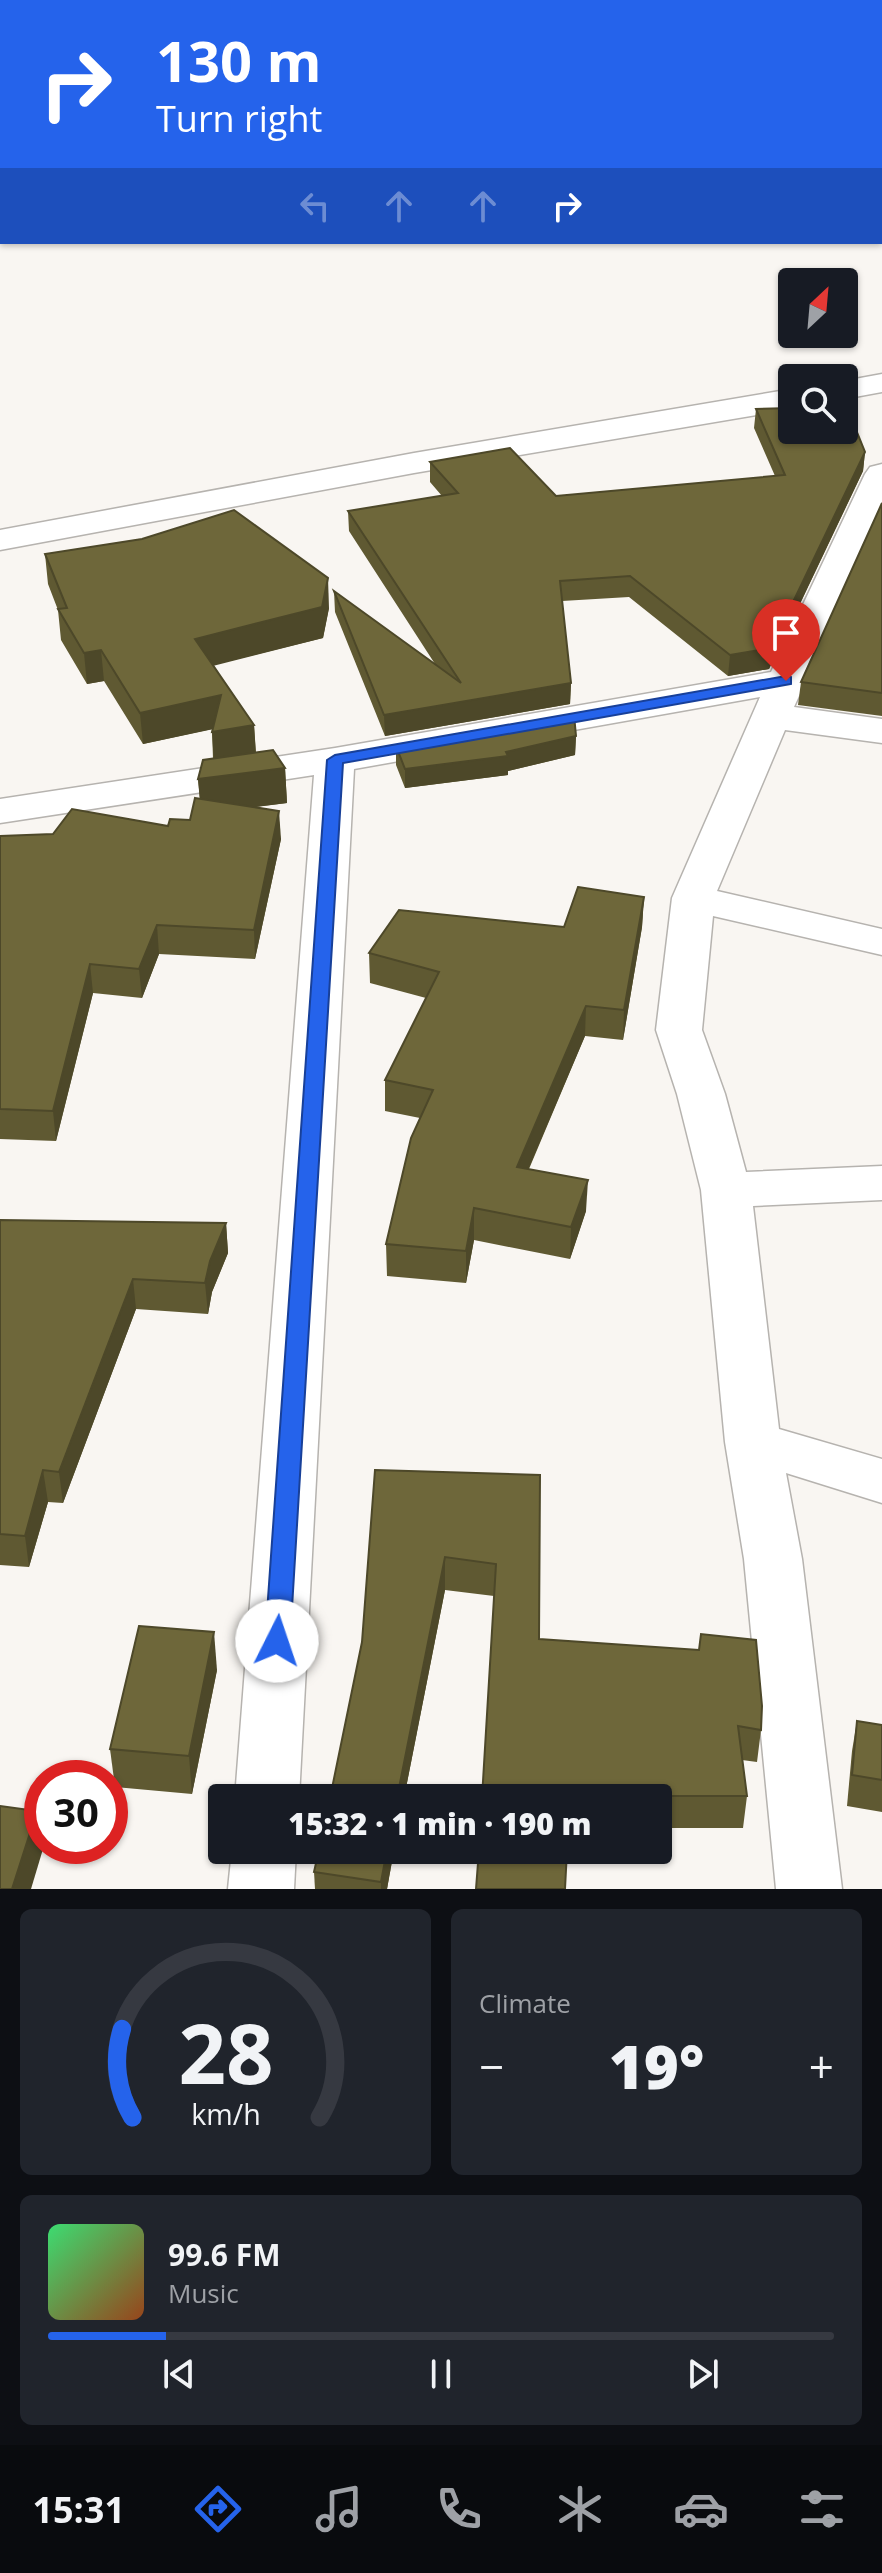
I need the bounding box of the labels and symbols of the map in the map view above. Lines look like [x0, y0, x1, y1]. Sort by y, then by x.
north arrow [778, 268, 858, 348]
pin [752, 599, 820, 681]
position arrow [235, 1599, 319, 1683]
speed limit sign: 30 [24, 1760, 128, 1864]

